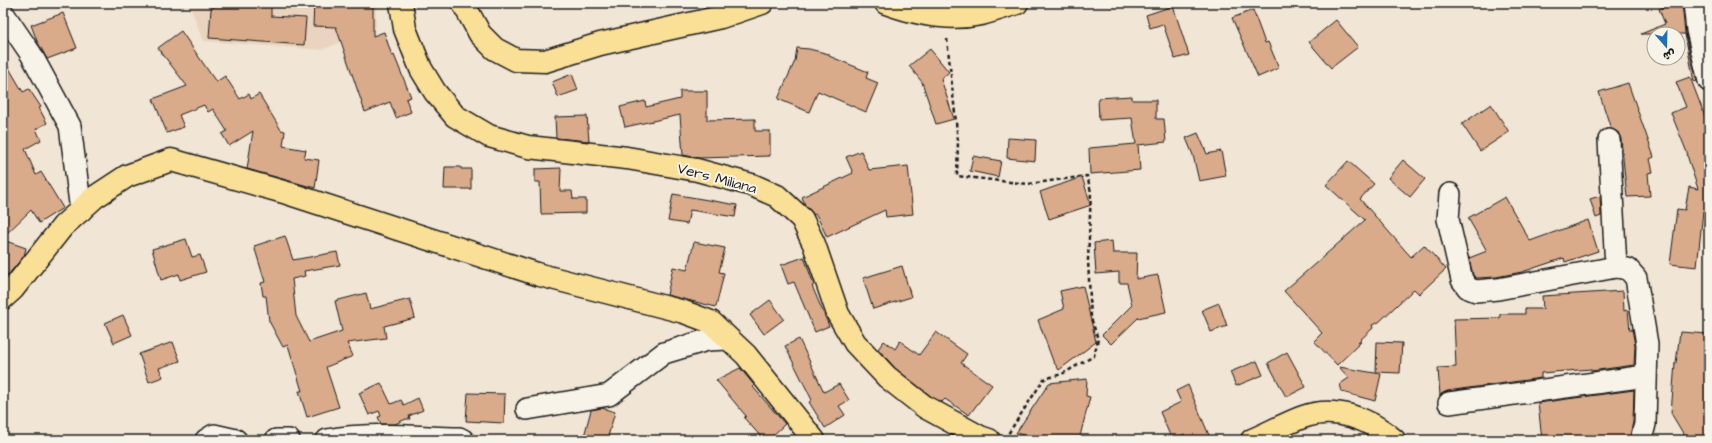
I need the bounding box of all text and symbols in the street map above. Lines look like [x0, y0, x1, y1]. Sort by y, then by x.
north arrow [1646, 26, 1686, 66]
text: ش [1661, 46, 1678, 64]
street label: Vers Miliana [675, 158, 759, 199]

